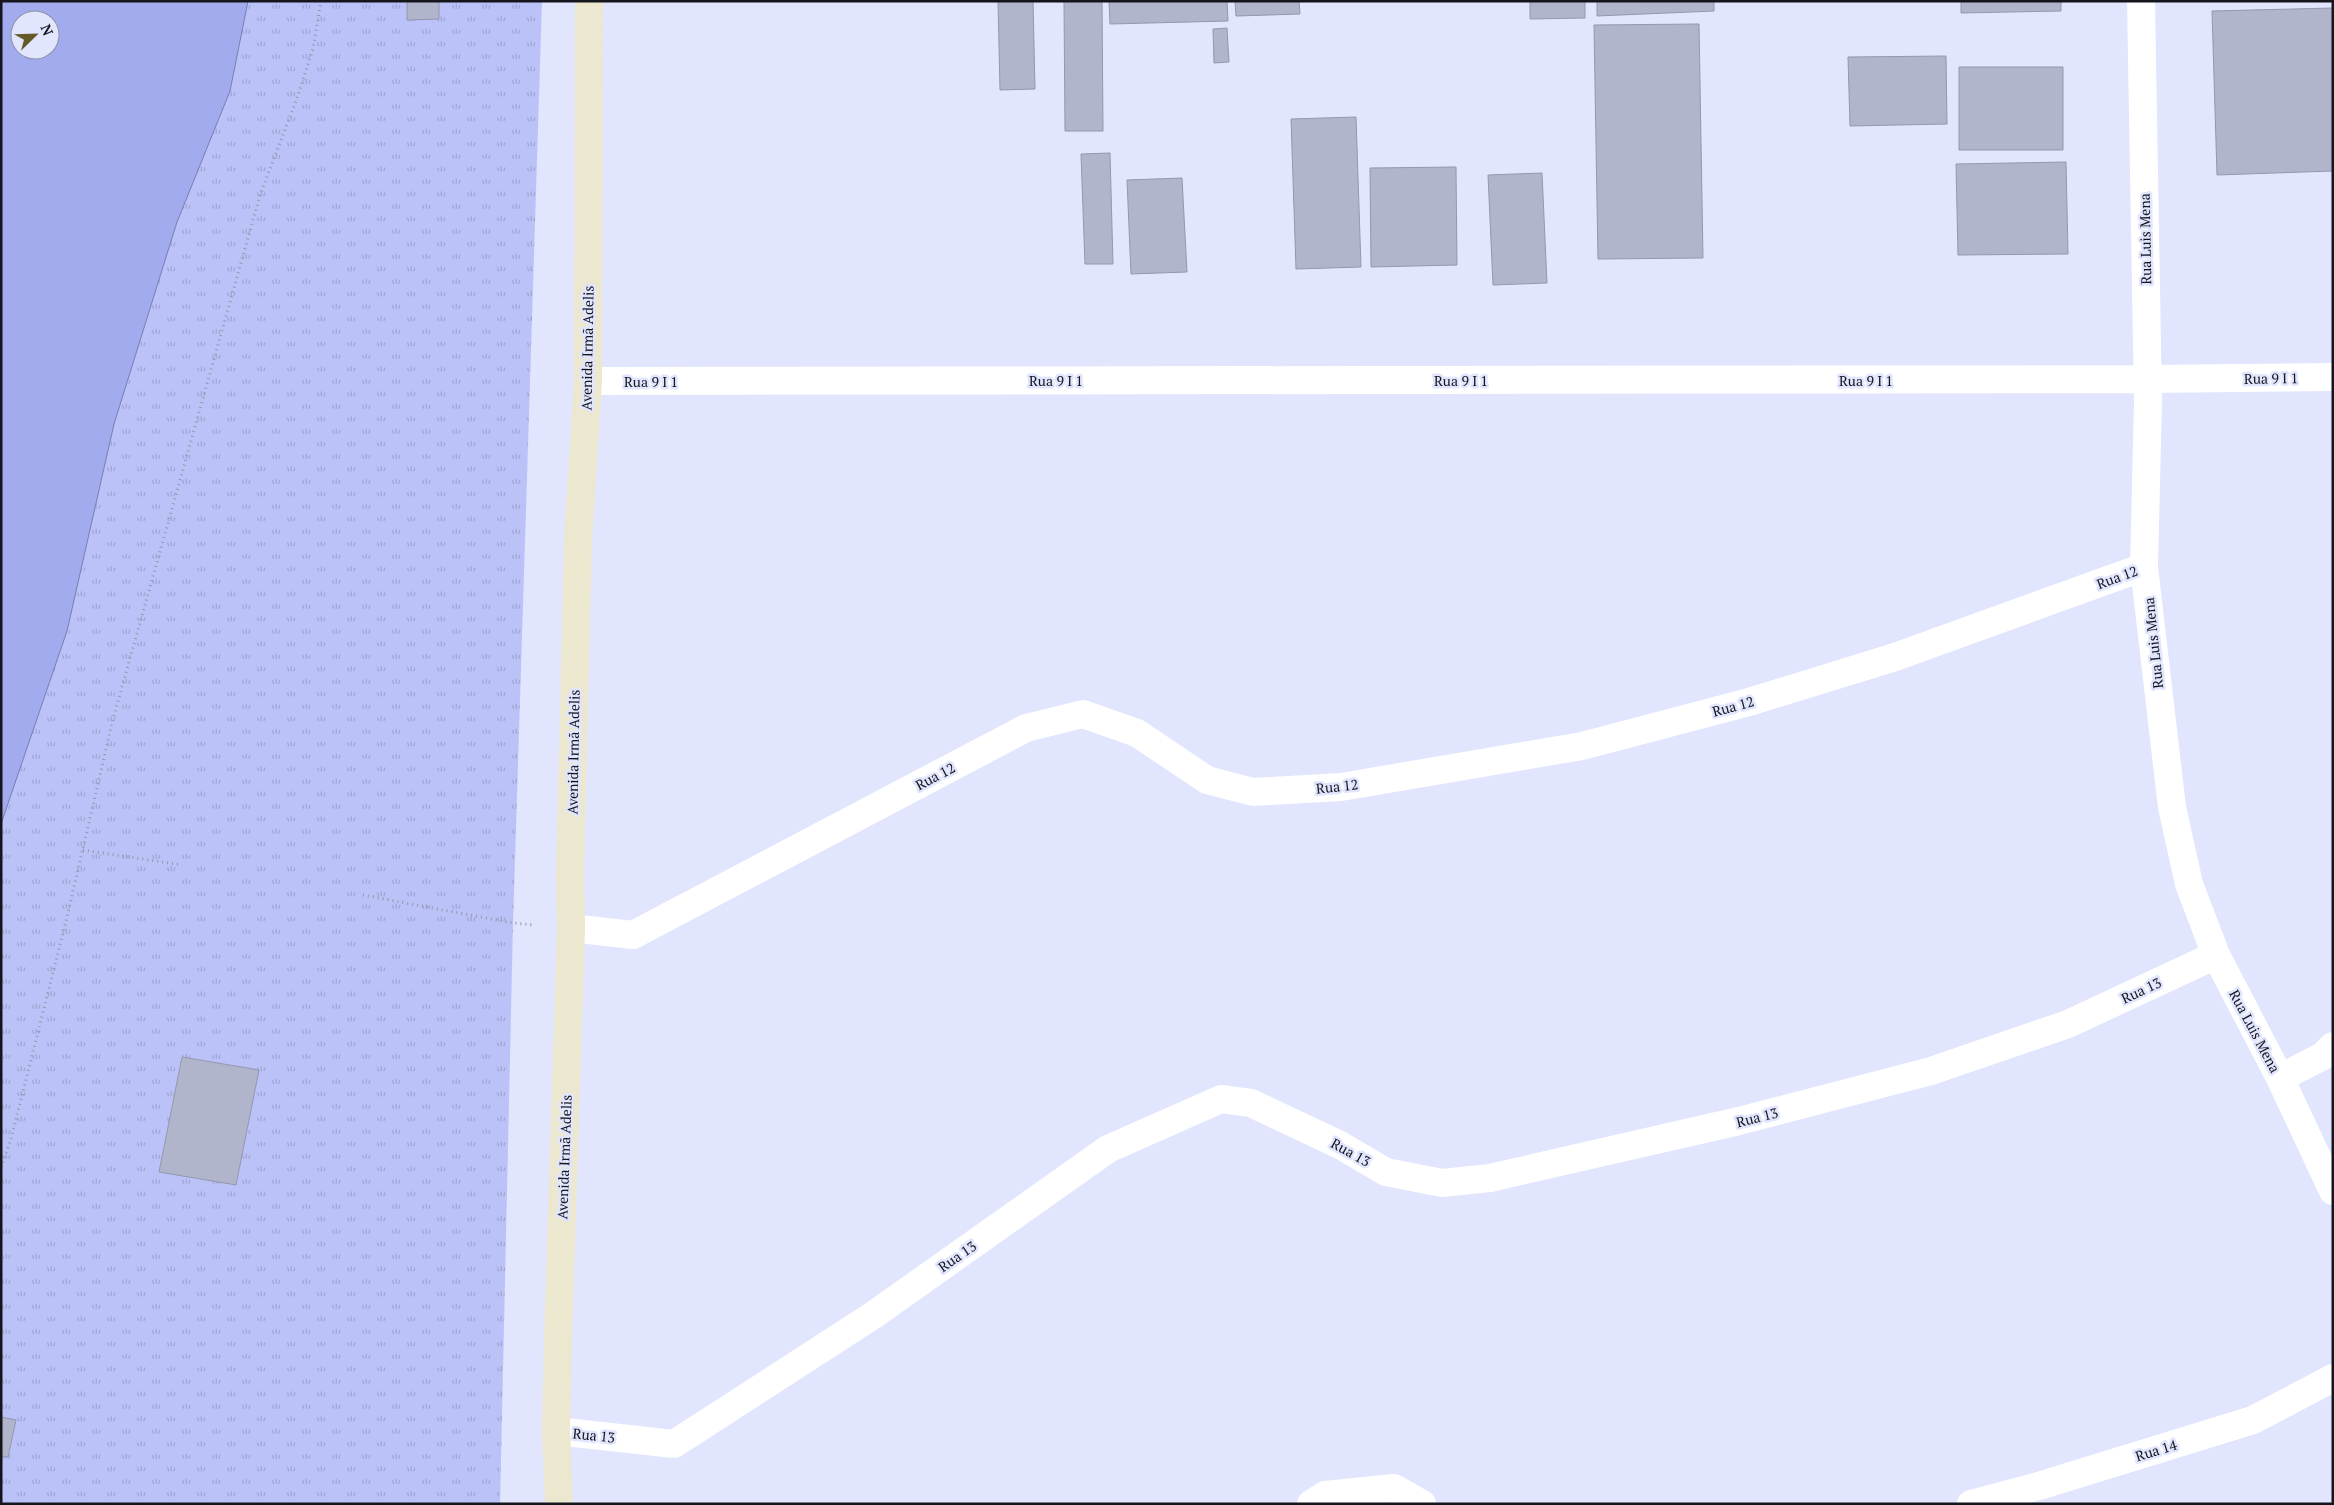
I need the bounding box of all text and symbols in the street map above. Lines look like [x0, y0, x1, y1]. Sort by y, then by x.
north arrow [10, 10, 60, 60]
text: N [37, 21, 58, 39]
street label: Rua Luis Mena [2135, 193, 2155, 285]
street label: Avenida Irmã Adelis [576, 286, 598, 410]
street label: Rua 9 I 1 [2244, 368, 2298, 388]
street label: Rua 9 I 1 [1029, 371, 1083, 390]
street label: Rua 9 I 1 [1434, 371, 1488, 390]
street label: Rua 9 I 1 [1839, 371, 1893, 390]
street label: Rua 9 I 1 [624, 372, 678, 391]
street label: Rua 12 [2094, 561, 2140, 593]
street label: Rua Luis Mena [2139, 597, 2167, 689]
street label: Avenida Irmã Adelis [562, 690, 584, 814]
street label: Rua 12 [1710, 691, 1756, 721]
street label: Rua 12 [912, 758, 958, 794]
street label: Rua 12 [1315, 774, 1359, 798]
street label: Rua 13 [2118, 972, 2164, 1008]
street label: Rua Luis Mena [2225, 986, 2285, 1076]
street label: Avenida Irmã Adelis [552, 1094, 576, 1220]
street label: Rua 13 [1734, 1103, 1780, 1131]
street label: Rua 13 [1328, 1133, 1374, 1171]
street label: Rua 13 [934, 1236, 980, 1276]
street label: Rua 13 [572, 1423, 616, 1447]
street label: Rua 14 [2133, 1435, 2180, 1465]

